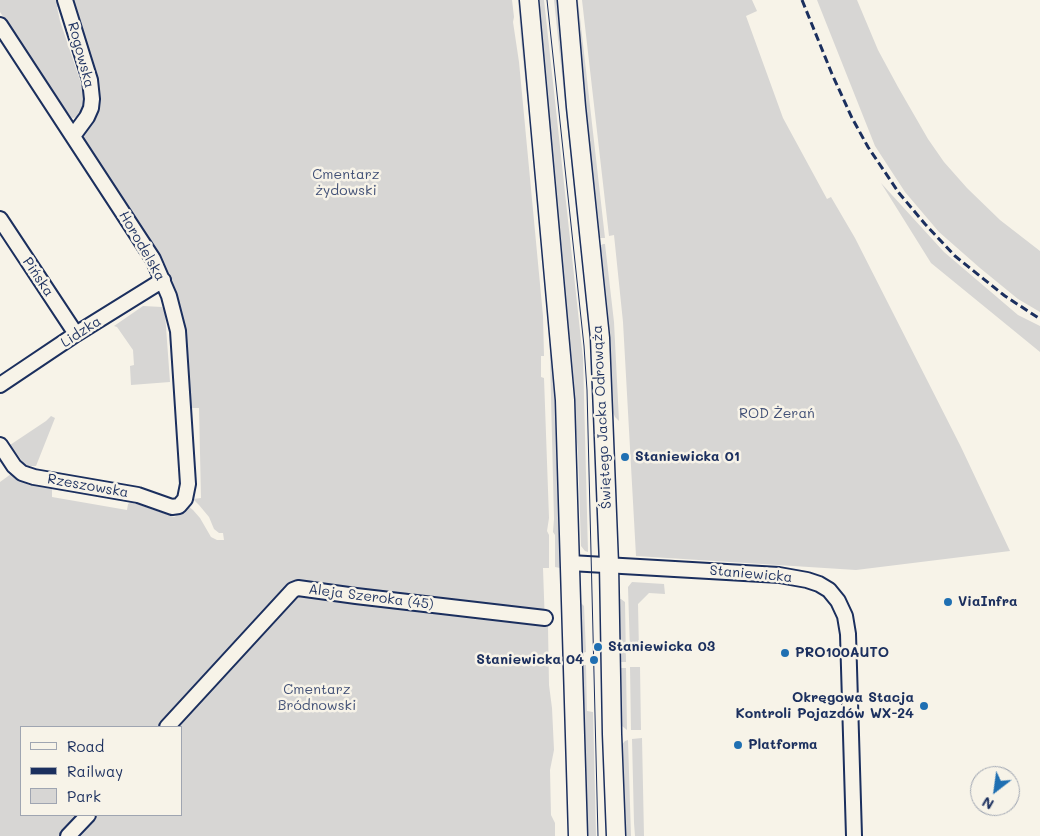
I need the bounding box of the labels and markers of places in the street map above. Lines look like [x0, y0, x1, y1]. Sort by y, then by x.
place label: Staniewicka 01 [635, 449, 740, 465]
marker: Staniewicka 01 [619, 451, 631, 463]
place label: ViaInfra [958, 594, 1018, 610]
marker: ViaInfra [942, 596, 954, 608]
place label: Staniewicka 03 [608, 639, 715, 655]
marker: Staniewicka 03 [592, 641, 604, 653]
place label: PRO100AUTO [795, 645, 889, 661]
marker: PRO100AUTO [779, 647, 791, 659]
place label: Staniewicka 04 [476, 652, 584, 668]
marker: Staniewicka 04 [588, 654, 600, 666]
place label: Okręgowa Stacja Kontroli Pojazdów WX-24 [736, 690, 914, 722]
marker: Okręgowa Stacja Kontroli Pojazdów WX-24 [918, 700, 930, 712]
place label: Platforma [748, 737, 818, 753]
marker: Platforma [732, 739, 744, 751]

